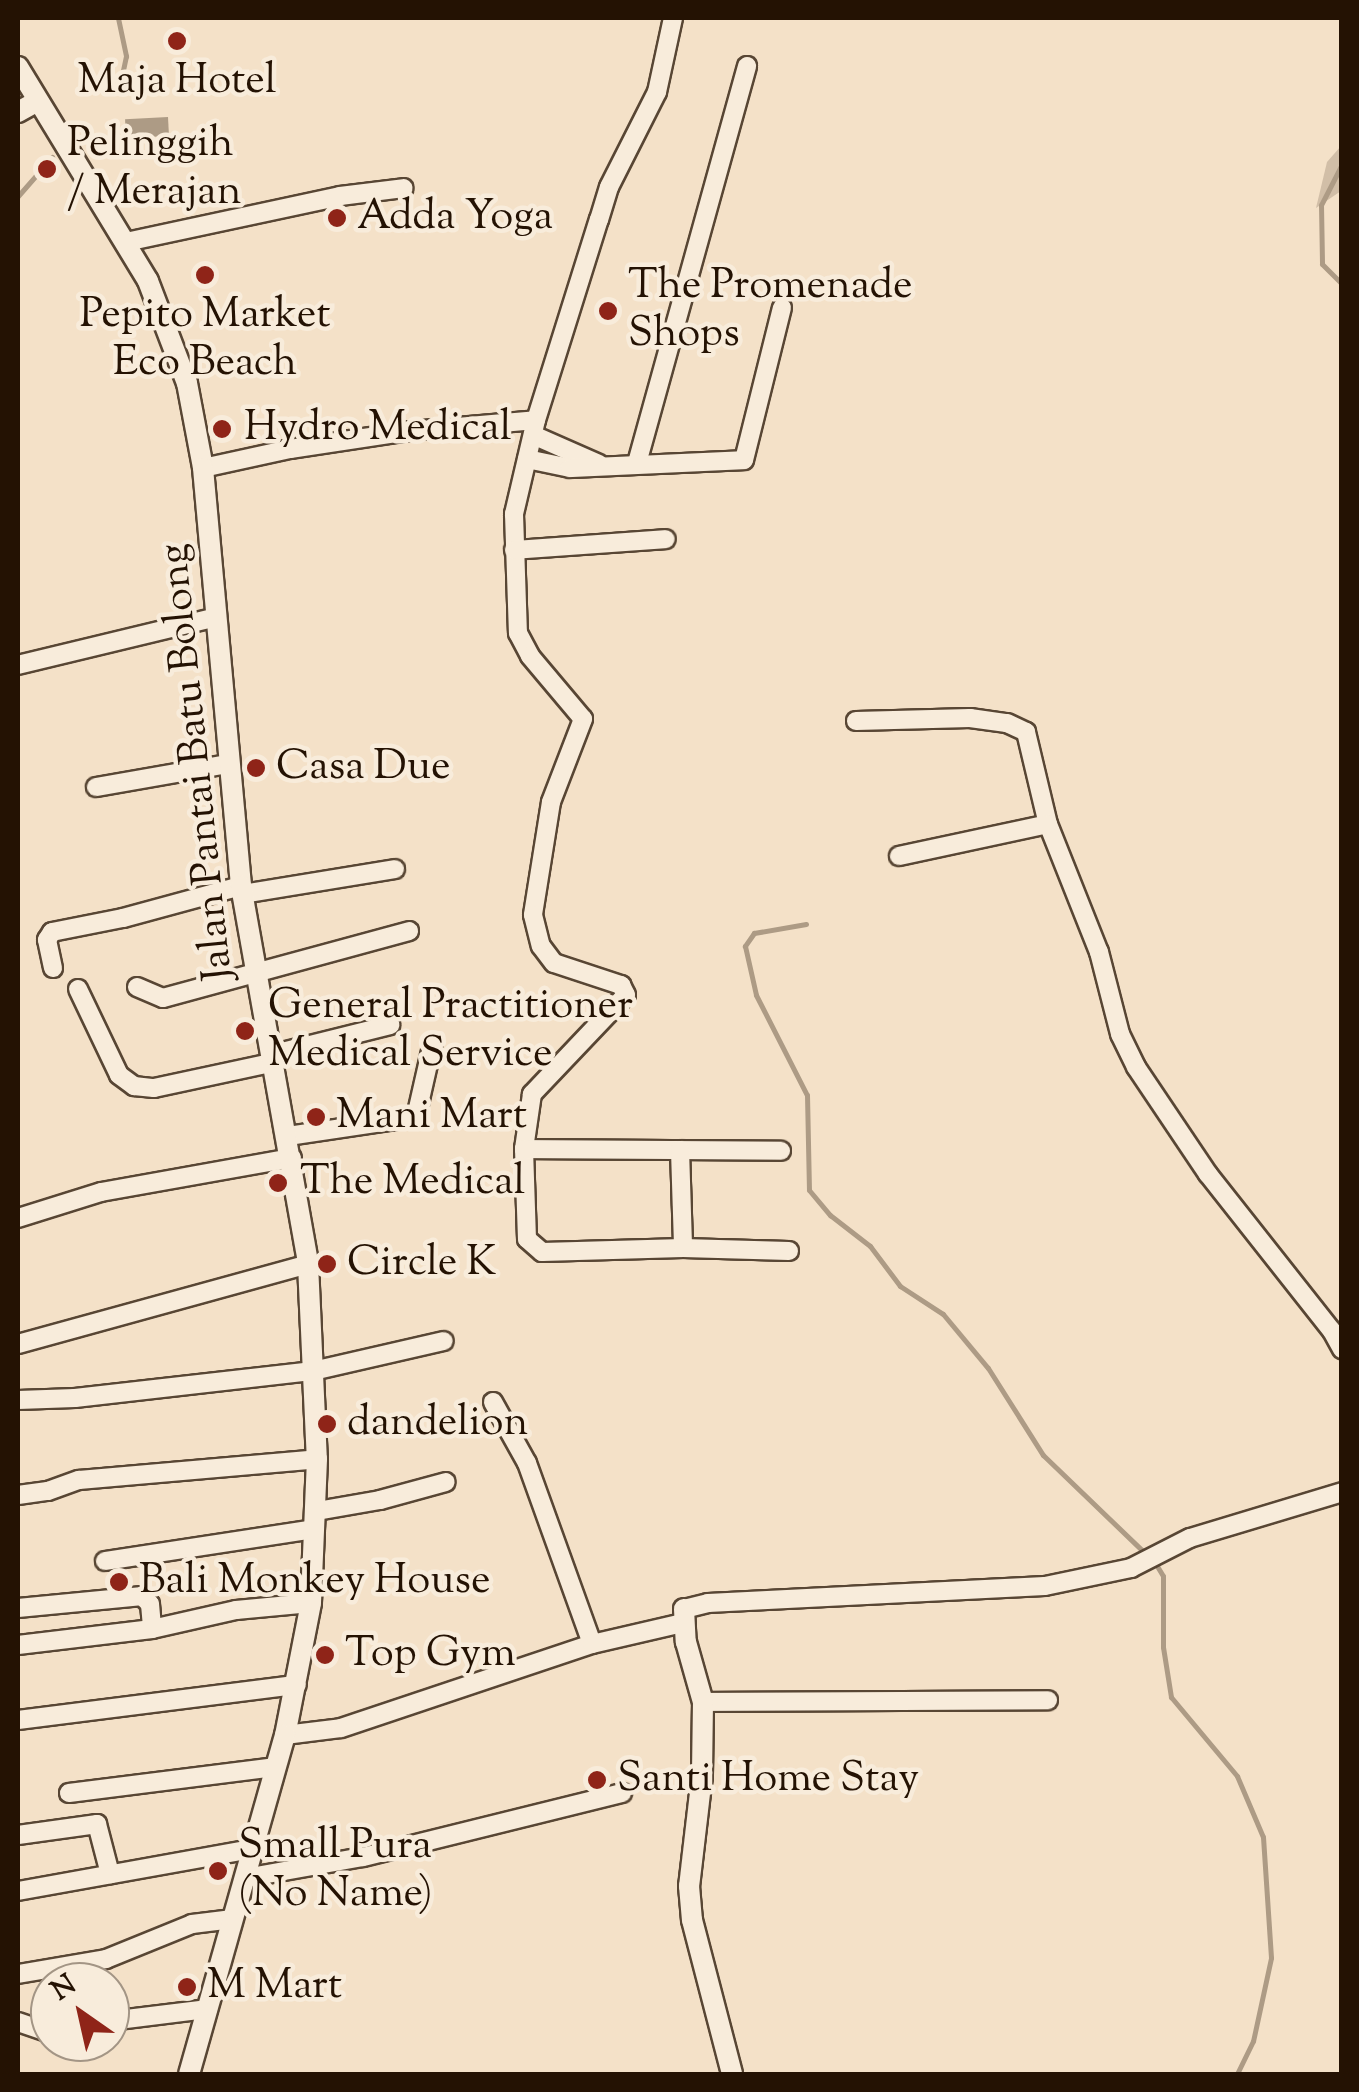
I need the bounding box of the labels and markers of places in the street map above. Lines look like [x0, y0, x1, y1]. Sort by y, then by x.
marker: Maja Hotel [166, 30, 188, 52]
place label: Maja Hotel [78, 57, 276, 107]
place label: Pelinggih / Merajan [67, 120, 241, 218]
marker: Pelinggih / Merajan [36, 158, 58, 180]
place label: Adda Yoga [357, 193, 553, 243]
marker: Adda Yoga [326, 207, 348, 229]
place label: The Promenade Shops [628, 262, 912, 360]
marker: Pepito Market Eco Beach [194, 264, 216, 286]
place label: Pepito Market Eco Beach [79, 291, 331, 390]
marker: The Promenade Shops [597, 300, 619, 322]
place label: Hydro Medical [244, 404, 511, 454]
marker: Hydro Medical [209, 416, 235, 442]
place label: Casa Due [276, 743, 450, 793]
marker: Casa Due [245, 757, 267, 779]
place label: General Practitioner Medical Service [268, 982, 633, 1080]
marker: General Practitioner Medical Service [232, 1018, 258, 1044]
place label: Mani Mart [336, 1092, 527, 1142]
marker: Mani Mart [305, 1106, 327, 1128]
place label: The Medical [300, 1158, 525, 1208]
marker: The Medical [265, 1170, 291, 1196]
place label: Circle K [347, 1239, 497, 1289]
marker: Circle K [316, 1253, 338, 1275]
place label: dandelion [347, 1399, 528, 1449]
marker: dandelion [316, 1413, 338, 1435]
place label: Bali Monkey House [139, 1557, 491, 1607]
marker: Bali Monkey House [108, 1571, 130, 1593]
place label: Top Gym [345, 1630, 516, 1680]
marker: Top Gym [314, 1644, 336, 1666]
place label: Santi Home Stay [617, 1755, 919, 1805]
marker: Santi Home Stay [586, 1769, 608, 1791]
place label: Small Pura (No Name) [238, 1822, 433, 1920]
marker: Small Pura (No Name) [207, 1860, 229, 1882]
place label: M Mart [207, 1962, 342, 2012]
marker: M Mart [176, 1976, 198, 1998]

